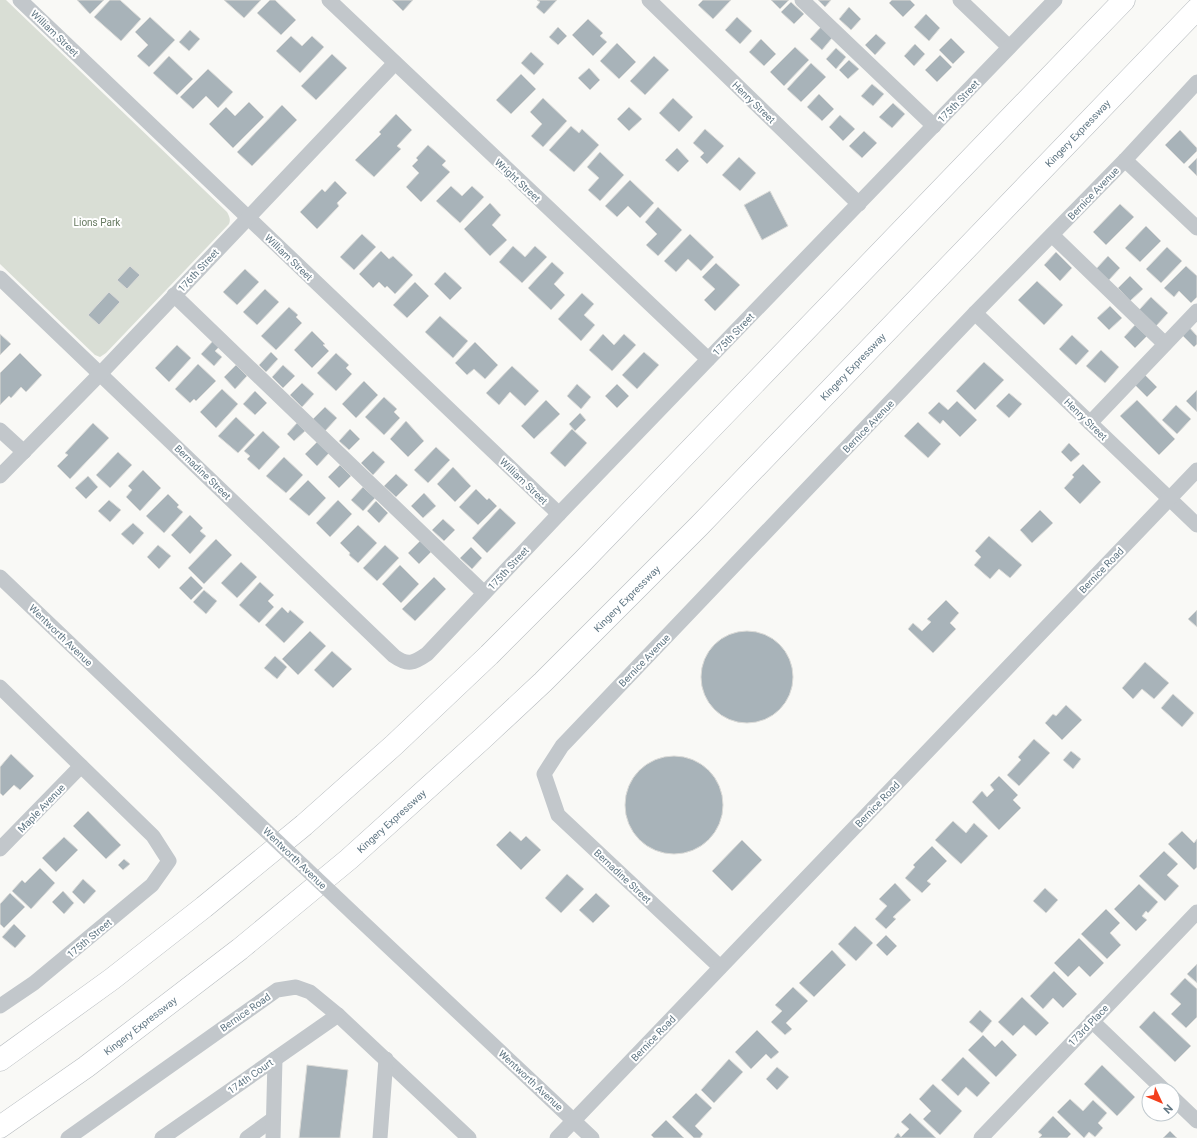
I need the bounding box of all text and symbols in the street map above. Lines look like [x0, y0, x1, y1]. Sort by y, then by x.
street label: William Street [29, 8, 81, 59]
street label: 175th Street [935, 78, 981, 125]
street label: Henry Street [730, 79, 777, 125]
street label: Kingery Expressway [1043, 97, 1113, 169]
street label: Wright Street [493, 157, 543, 204]
street label: Bernice Avenue [1066, 165, 1121, 222]
park label: Lions Park [74, 217, 121, 228]
street label: William Street [263, 232, 315, 283]
street label: 176th Street [176, 247, 221, 294]
street label: 175th Street [710, 311, 756, 358]
street label: Kingery Expressway [818, 331, 888, 403]
street label: Henry Street [1062, 396, 1109, 442]
street label: Bernice Avenue [841, 398, 896, 455]
street label: Bernadine Street [172, 443, 233, 502]
street label: William Street [498, 456, 550, 507]
street label: 175th Street [486, 545, 531, 592]
street label: Bernice Road [1077, 545, 1126, 595]
street label: Kingery Expressway [592, 563, 662, 634]
street label: Wentworth Avenue [27, 602, 95, 668]
street label: Bernice Avenue [617, 632, 672, 689]
street label: Bernice Road [853, 779, 902, 829]
street label: Maple Avenue [16, 782, 67, 835]
street label: Kingery Expressway [355, 787, 428, 855]
street label: Wentworth Avenue [261, 825, 329, 891]
street label: Bernadine Street [592, 847, 653, 906]
street label: 175th Street [65, 917, 114, 960]
street label: Bernice Road [218, 991, 273, 1034]
street label: Kingery Expressway [102, 994, 179, 1057]
street label: 173rd Place [1066, 1002, 1111, 1048]
street label: Bernice Road [629, 1013, 678, 1063]
street label: Wentworth Avenue [496, 1048, 565, 1113]
street label: 174th Court [226, 1057, 275, 1096]
north arrow [1141, 1082, 1181, 1122]
text: N [1160, 1101, 1175, 1116]

